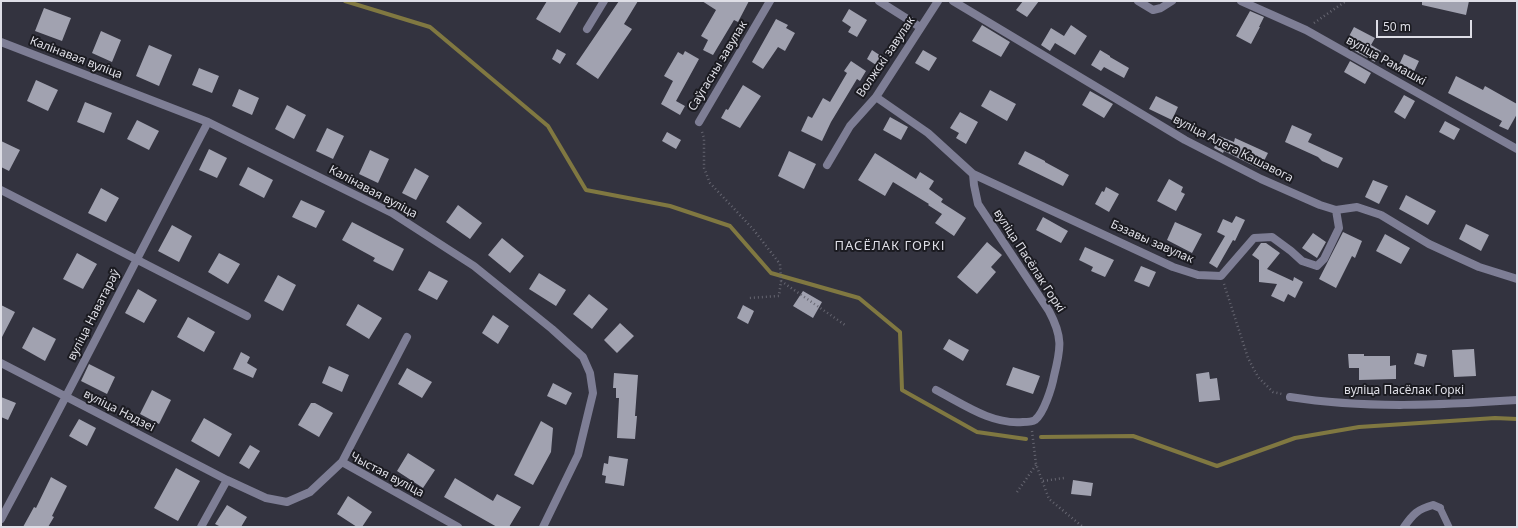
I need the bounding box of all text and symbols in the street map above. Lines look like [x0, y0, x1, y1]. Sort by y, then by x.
scale bar [1378, 12, 1474, 38]
street label: Волжскі завулак [854, 14, 918, 100]
street label: Саўгасны завулак [685, 18, 751, 114]
text: 50 m [1383, 18, 1411, 35]
street label: вуліца Рамашкі [1344, 33, 1428, 89]
street label: Калінавая вуліца [28, 34, 124, 82]
street label: вуліца Алега Кашавога [1170, 112, 1296, 186]
street label: Калінавая вуліца [326, 163, 420, 221]
street label: вуліца Пасёлак Горкі [990, 207, 1068, 315]
street label: Бэзавы завулак [1108, 217, 1196, 267]
district label: ПАСЁЛАК ГОРКІ [835, 238, 945, 254]
street label: вуліца Наватараў [65, 267, 123, 363]
street label: вуліца Пасёлак Горкі [1344, 384, 1464, 398]
street label: вуліца Надзеі [81, 387, 157, 435]
street label: Чыстая вуліца [348, 449, 426, 501]

